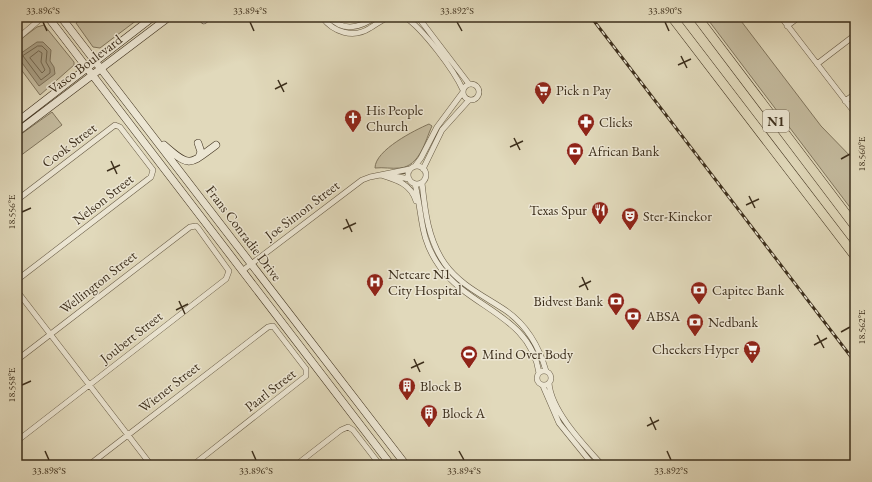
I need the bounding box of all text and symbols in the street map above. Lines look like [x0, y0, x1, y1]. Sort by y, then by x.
text: 33.896°S [26, 4, 60, 17]
text: 33.894°S [233, 4, 267, 17]
text: 33.892°S [440, 4, 474, 17]
text: 33.890°S [648, 4, 682, 17]
street label: Vasco Boulevard [44, 30, 126, 98]
supermarket icon: Pick n Pay [533, 80, 553, 105]
place label: Pick n Pay [556, 81, 612, 99]
place label: His People Church [366, 101, 424, 135]
church icon: His People Church [343, 108, 363, 133]
road number: N1 [763, 110, 789, 132]
pharmacy icon: Clicks [576, 112, 596, 137]
place label: Clicks [599, 113, 633, 131]
street label: Cook Street [38, 118, 100, 171]
text: 18.560°E [855, 136, 868, 171]
bank icon: African Bank [565, 141, 585, 166]
place label: African Bank [587, 142, 660, 160]
street label: Nelson Street [69, 169, 138, 228]
street label: Joe Simon Street [260, 176, 343, 244]
street label: Frans Conradie Drive [202, 182, 286, 285]
text: 18.556°E [5, 194, 18, 229]
restaurant icon: Texas Spur [590, 200, 610, 225]
place label: Texas Spur [529, 201, 587, 219]
theatre icon: Ster-Kinekor [620, 206, 640, 231]
place label: Ster-Kinekor [643, 207, 712, 225]
street label: Wellington Street [56, 246, 141, 318]
place label: Netcare N1 City Hospital [388, 265, 462, 299]
hospital icon: Netcare N1 City Hospital [365, 272, 385, 297]
bank icon: Capitec Bank [689, 280, 709, 305]
place label: Capitec Bank [712, 281, 785, 299]
bank icon: Bidvest Bank [606, 291, 626, 316]
place label: Bidvest Bank [534, 292, 603, 310]
bank icon: ABSA [623, 306, 643, 331]
street label: Joubert Street [95, 307, 166, 368]
place label: ABSA [645, 307, 680, 325]
text: 18.562°E [855, 309, 868, 344]
bank icon: Nedbank [685, 312, 705, 337]
place label: Nedbank [708, 313, 758, 331]
supermarket icon: Checkers Hyper [742, 339, 762, 364]
place label: Checkers Hyper [652, 340, 739, 358]
sports icon: Mind Over Body [459, 344, 479, 369]
place label: Mind Over Body [482, 345, 574, 363]
street label: Wiener Street [135, 357, 204, 416]
street label: Paarl Street [241, 364, 300, 415]
text: 18.558°E [5, 367, 18, 402]
building icon: Block B [397, 376, 417, 401]
place label: Block B [420, 377, 462, 395]
building icon: Block A [419, 403, 439, 428]
place label: Block A [442, 404, 486, 422]
text: 33.898°S [32, 464, 66, 477]
text: 33.896°S [239, 464, 273, 477]
text: 33.894°S [447, 464, 481, 477]
text: 33.892°S [654, 464, 688, 477]

